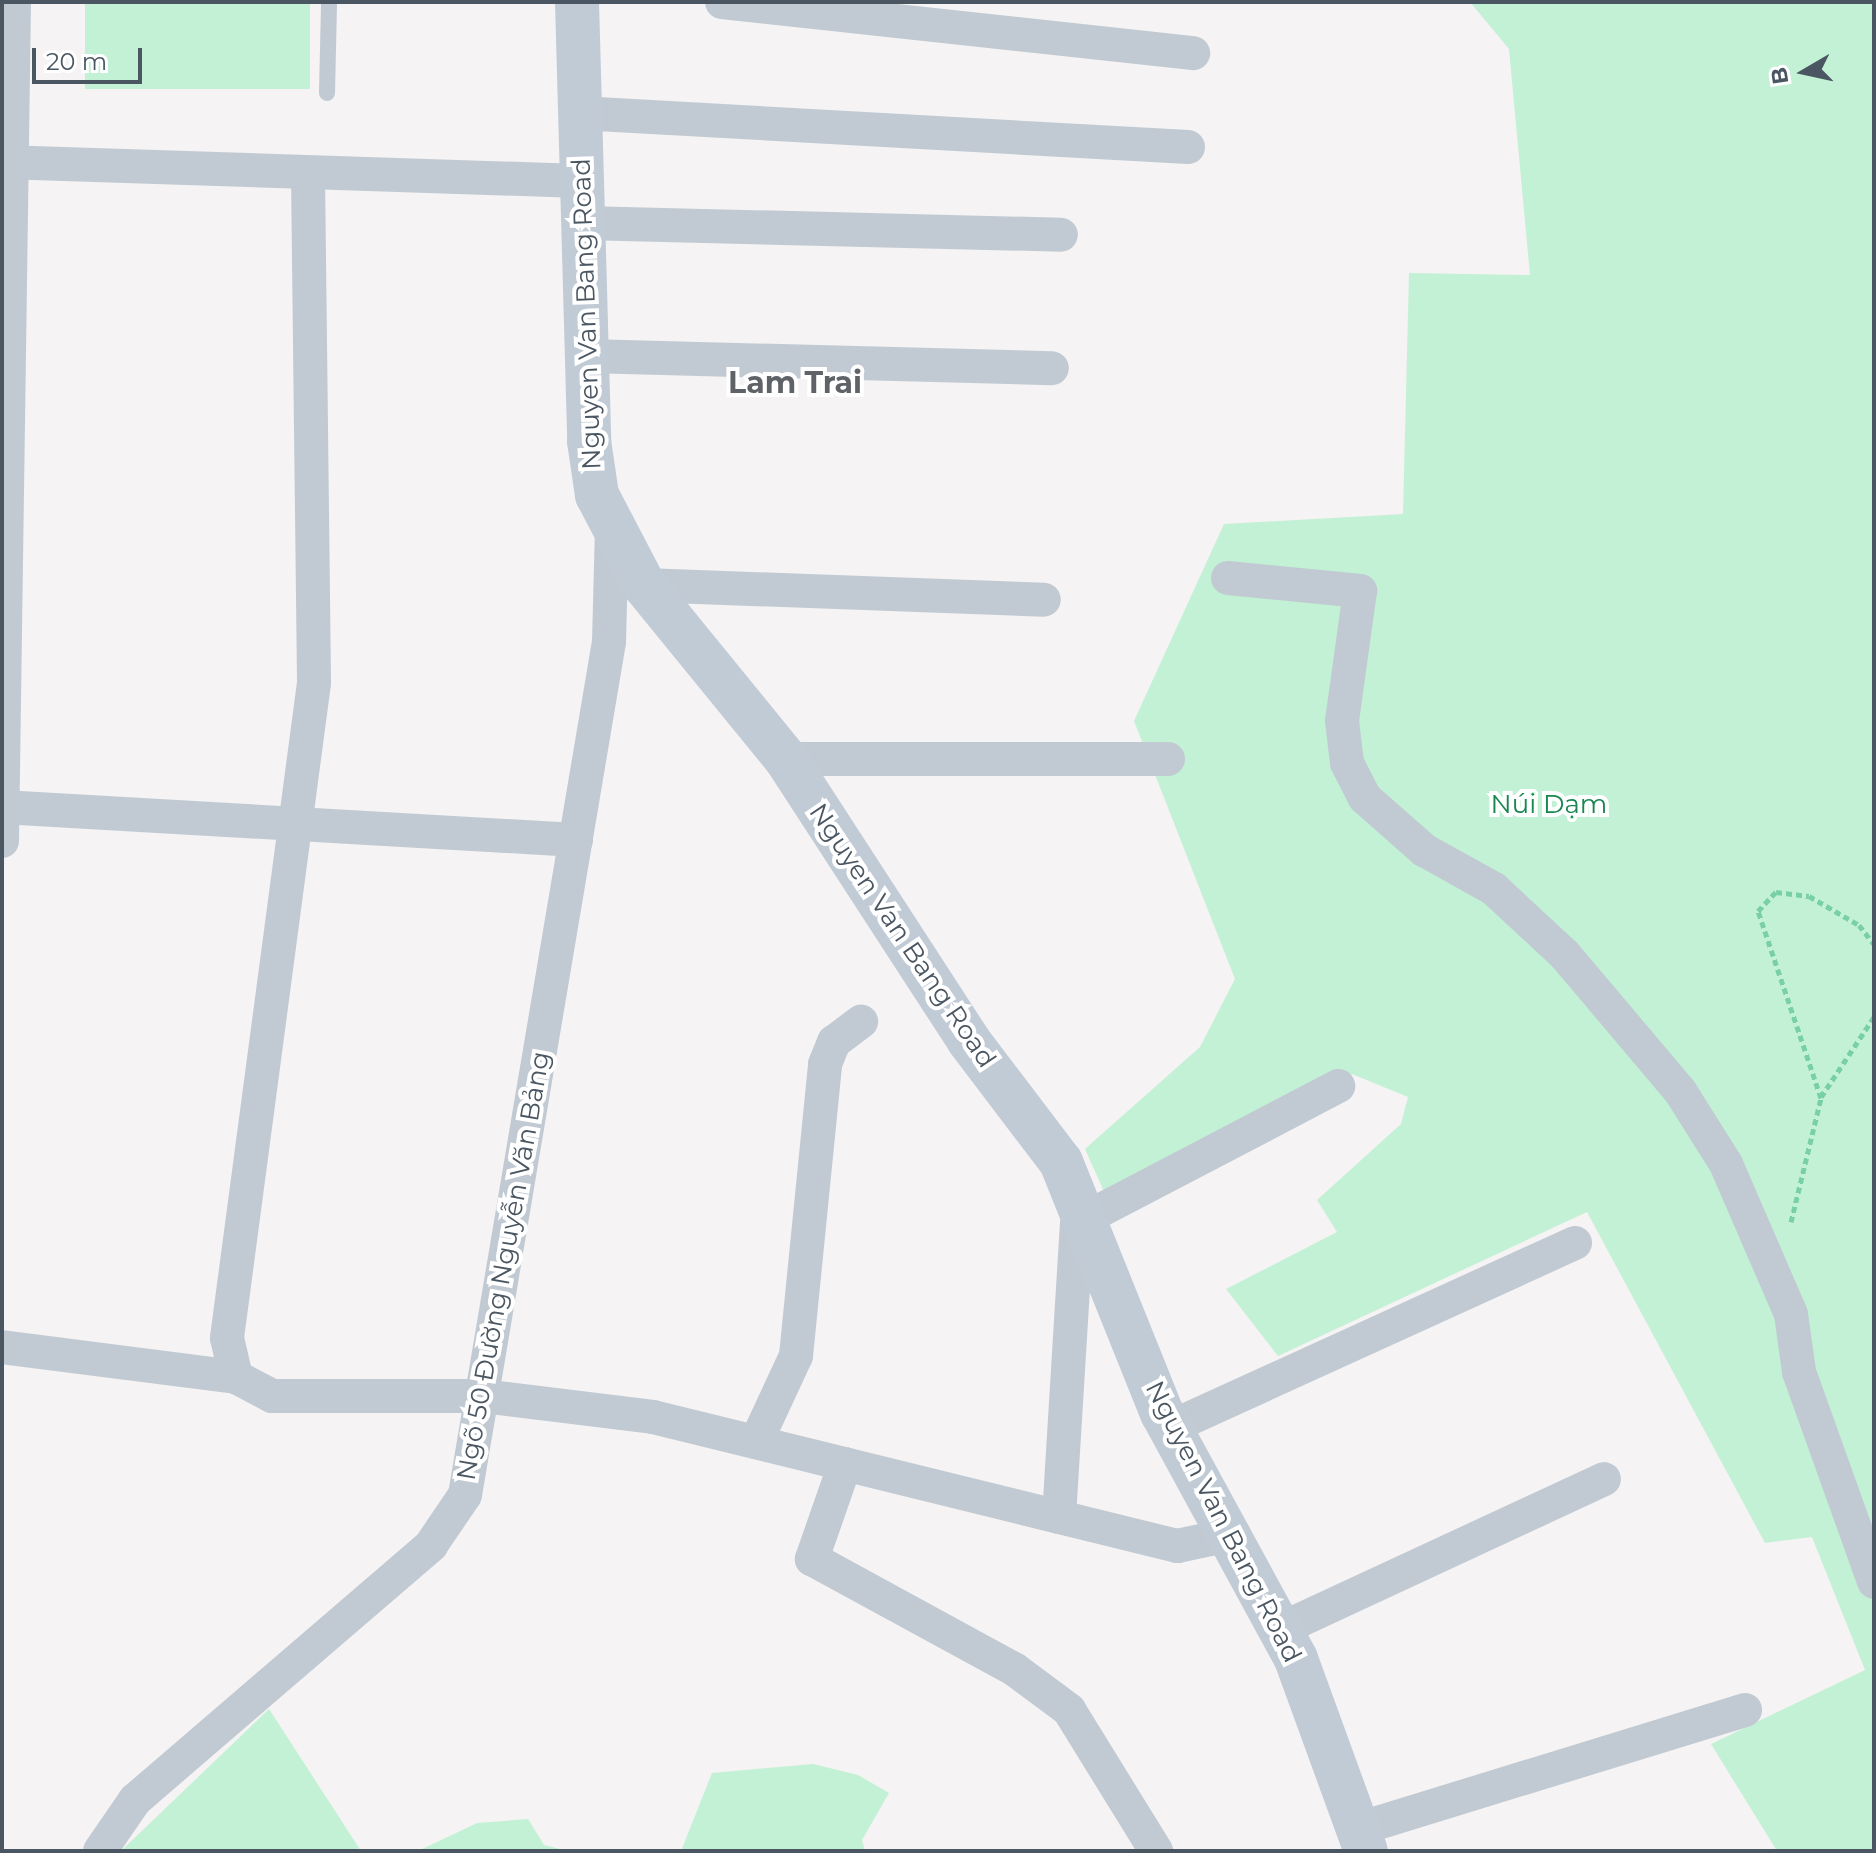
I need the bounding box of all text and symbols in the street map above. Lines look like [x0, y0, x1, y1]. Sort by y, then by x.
scale bar [36, 32, 146, 82]
north arrow [1764, 32, 1844, 112]
text: 20 m [46, 47, 107, 76]
text: B [1765, 65, 1794, 86]
street label: Nguyen Van Bang Road [566, 158, 608, 470]
district label: Lam Trai [728, 365, 862, 401]
park label: Núi Dạm [1491, 789, 1607, 821]
street label: Nguyen Van Bang Road [802, 798, 1002, 1074]
street label: Ngõ 50 Đường Nguyễn Văn Bảng [451, 1049, 557, 1483]
street label: Nguyen Van Bang Road [1138, 1376, 1308, 1668]

